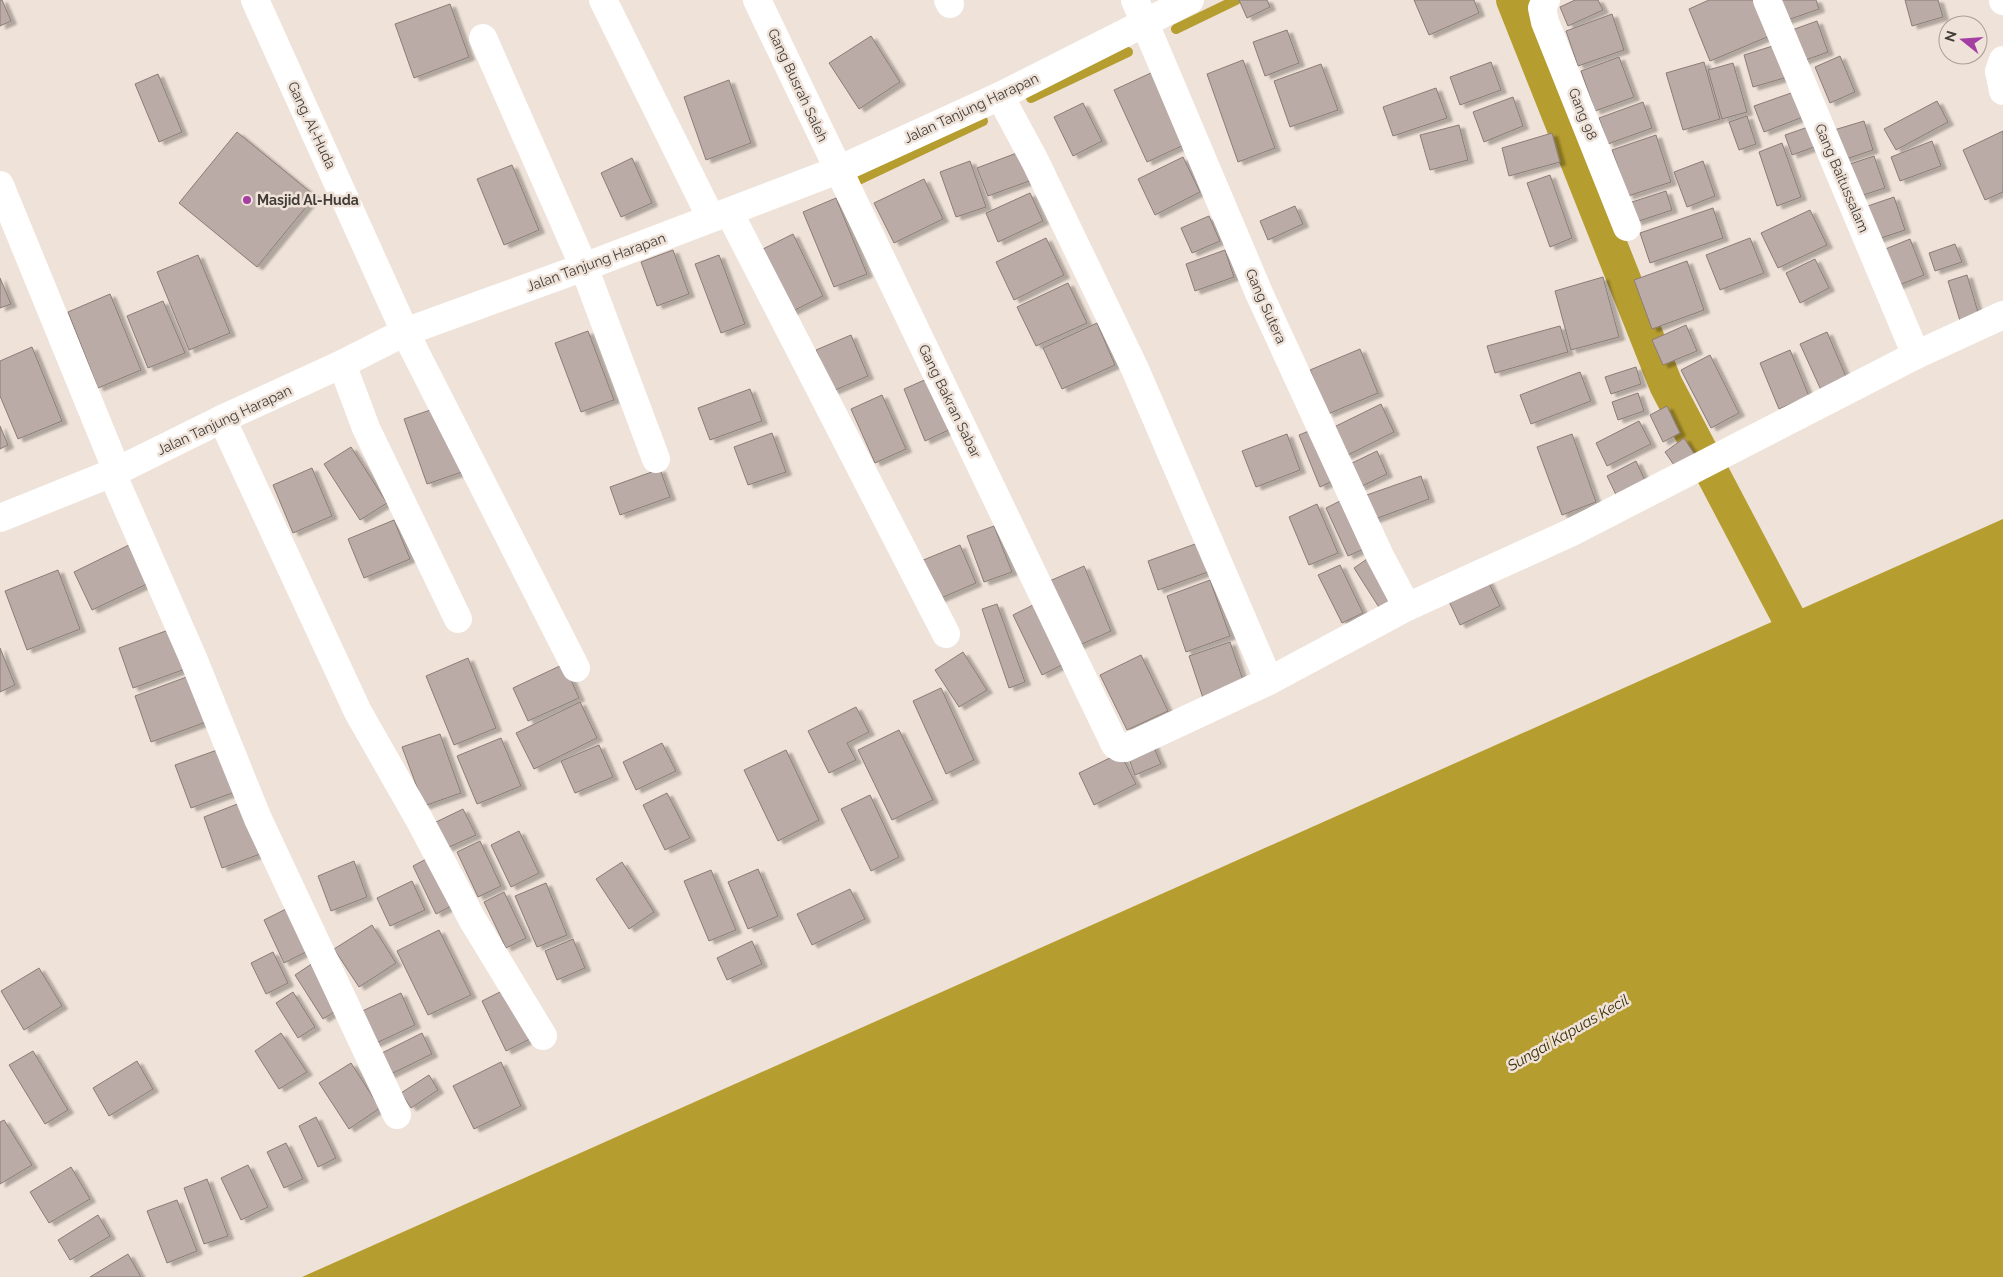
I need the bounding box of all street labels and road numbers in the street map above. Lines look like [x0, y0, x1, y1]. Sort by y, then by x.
street label: Gang Busrah Saleh [765, 26, 831, 144]
street label: Jalan Tanjung Harapan [901, 70, 1041, 146]
street label: Gang. Al-Huda [285, 79, 339, 171]
street label: Gang 98 [1565, 86, 1601, 142]
street label: Gang Baitussalam [1812, 121, 1872, 235]
street label: Jalan Tanjung Harapan [524, 229, 668, 295]
street label: Gang Sutera [1242, 266, 1290, 346]
street label: Gang Bakran Sabar [916, 342, 984, 460]
street label: Jalan Tanjung Harapan [154, 382, 294, 458]

